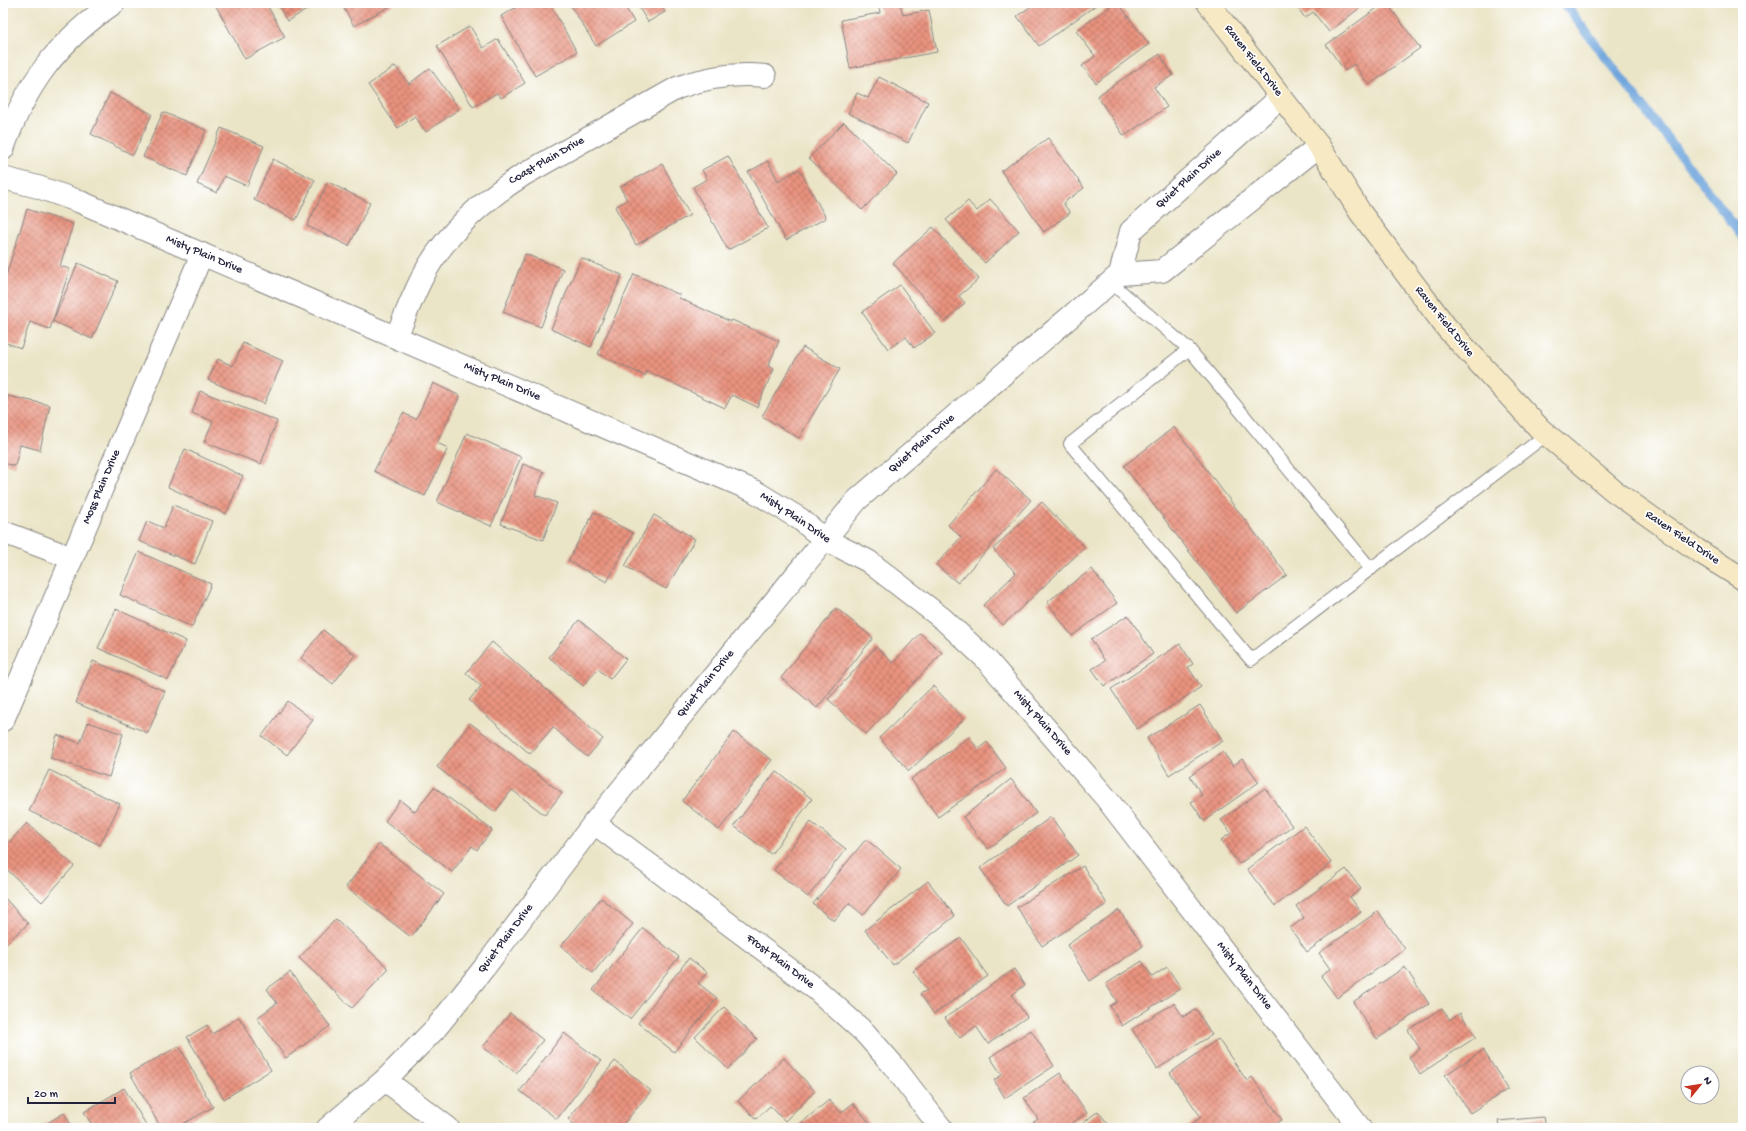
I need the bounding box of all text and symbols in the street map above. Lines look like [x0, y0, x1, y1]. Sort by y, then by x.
street label: Raven Field Drive [1221, 23, 1286, 100]
street label: Coast Plain Drive [507, 133, 588, 188]
street label: Quiet Plain Drive [1153, 145, 1225, 212]
street label: Misty Plain Drive [163, 232, 245, 278]
street label: Raven Field Drive [1411, 284, 1477, 361]
street label: Misty Plain Drive [461, 359, 543, 405]
street label: Quiet Plain Drive [886, 411, 959, 477]
street label: Moss Plain Drive [80, 447, 124, 526]
street label: Misty Plain Drive [757, 489, 834, 547]
street label: Raven Field Drive [1642, 508, 1722, 568]
street label: Quiet Plain Drive [674, 647, 738, 721]
street label: Misty Plain Drive [1010, 687, 1075, 759]
street label: Quiet Plain Drive [475, 901, 537, 977]
street label: Frost Plain Drive [742, 931, 818, 993]
street label: Misty Plain Drive [1213, 939, 1275, 1013]
north arrow [1680, 1065, 1720, 1105]
text: N [1700, 1075, 1714, 1087]
scale bar [28, 1079, 115, 1105]
text: 20 m [34, 1088, 59, 1102]

